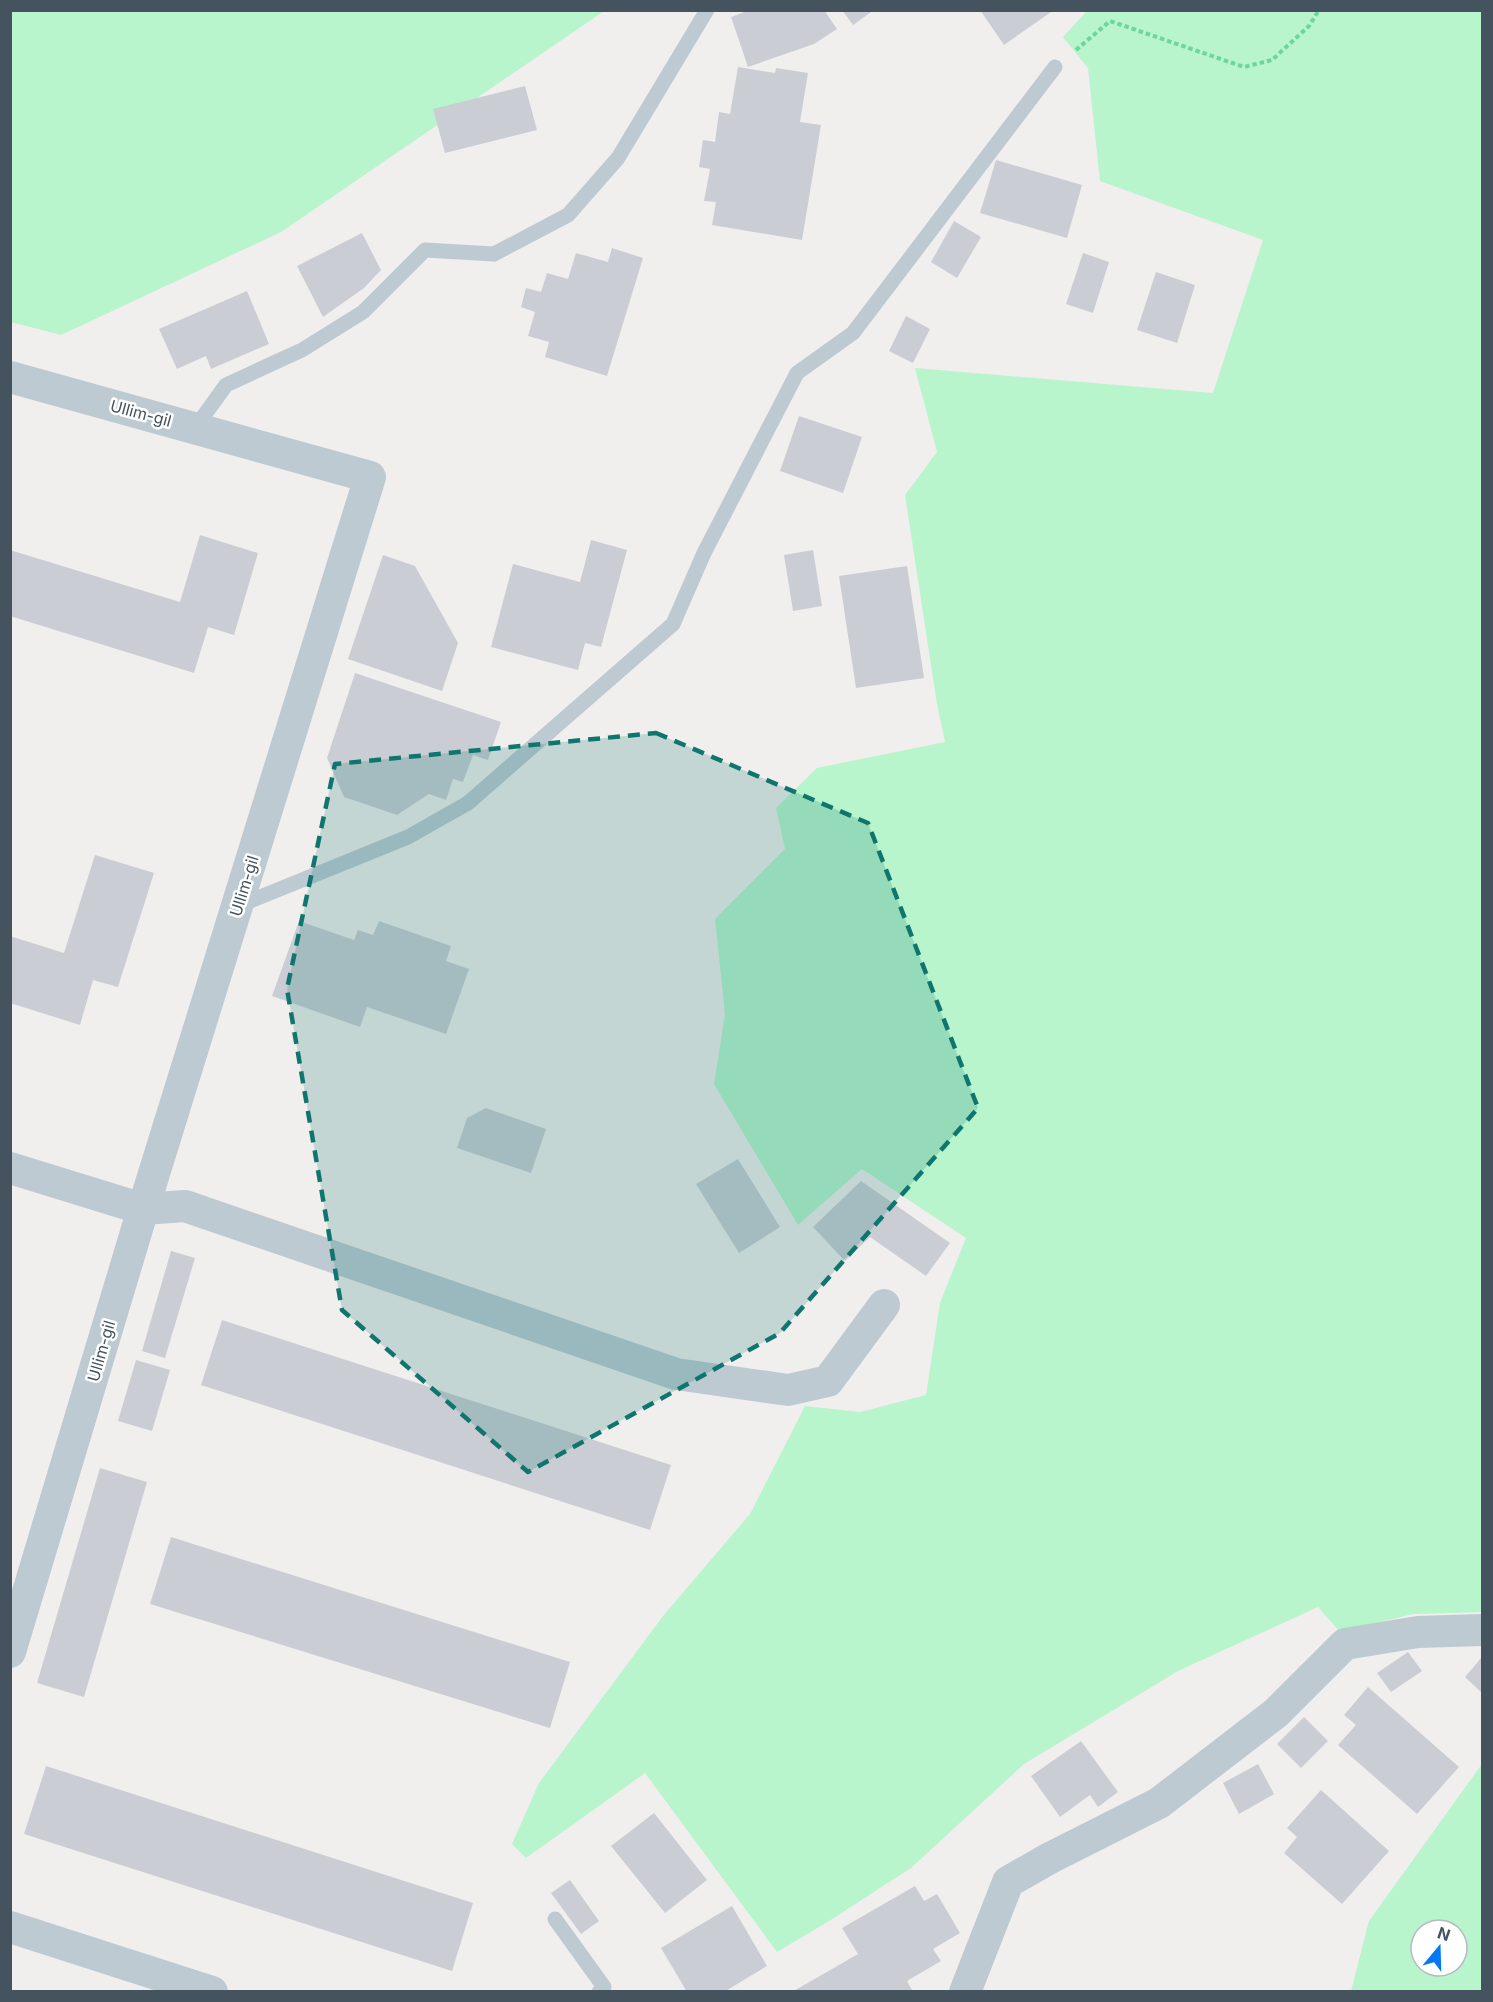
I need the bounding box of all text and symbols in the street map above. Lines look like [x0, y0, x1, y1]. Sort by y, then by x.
street label: Ullim-gil [108, 395, 174, 431]
street label: Ullim-gil [225, 853, 263, 919]
street label: Ullim-gil [83, 1318, 119, 1384]
north arrow [1409, 1918, 1469, 1978]
text: N [1435, 1922, 1453, 1945]

